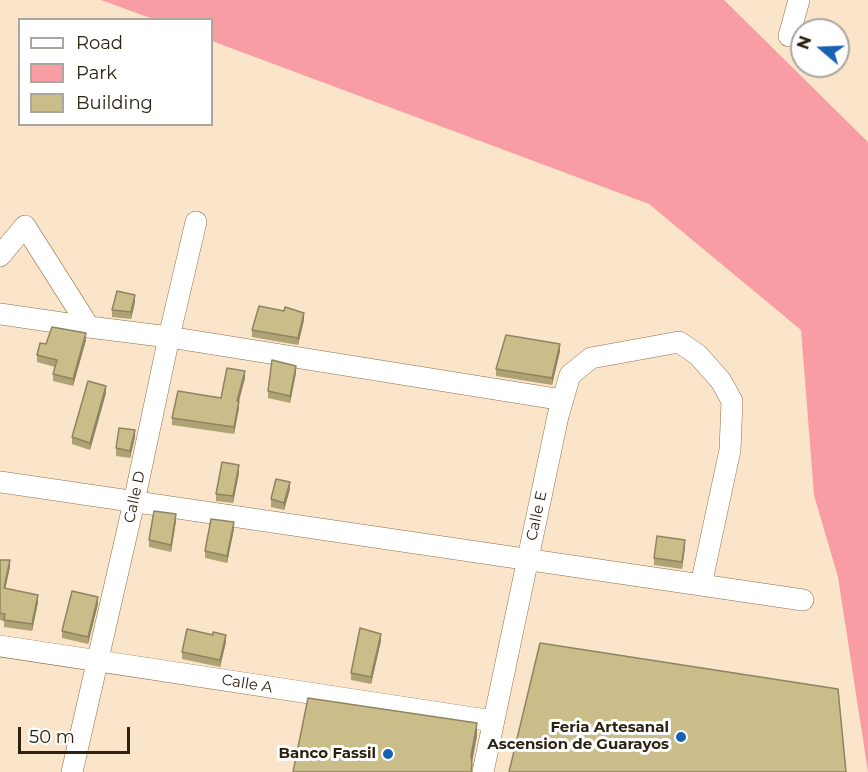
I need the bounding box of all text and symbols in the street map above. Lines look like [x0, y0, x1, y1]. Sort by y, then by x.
legend [18, 18, 213, 126]
north arrow [790, 18, 850, 78]
text: Road [76, 32, 123, 54]
text: N [793, 33, 815, 52]
text: Park [76, 62, 117, 84]
text: Building [76, 92, 153, 114]
street label: Calle D [121, 469, 149, 525]
street label: Calle E [523, 489, 551, 543]
street label: Calle A [220, 671, 274, 697]
scale bar [21, 715, 134, 753]
place label: Feria Artesanal Ascension de Guarayos [487, 719, 669, 754]
text: 50 m [29, 726, 75, 748]
marker: Feria Artesanal Ascension de Guarayos [674, 730, 688, 744]
place label: Banco Fassil [278, 745, 376, 763]
marker: Banco Fassil [381, 747, 395, 761]

